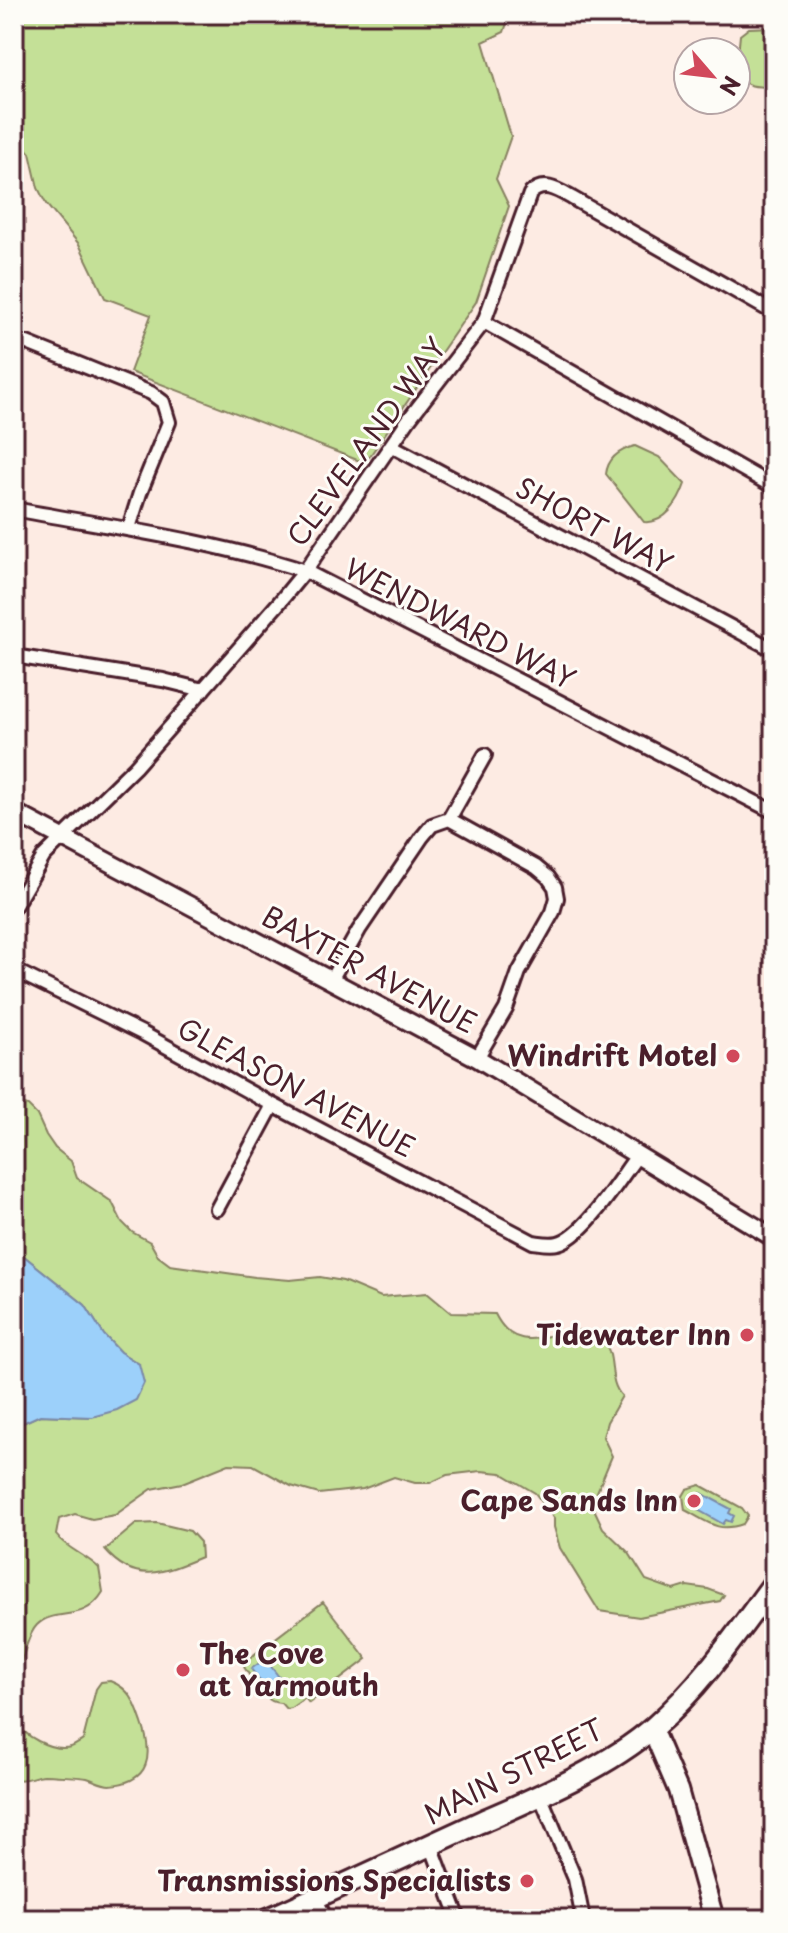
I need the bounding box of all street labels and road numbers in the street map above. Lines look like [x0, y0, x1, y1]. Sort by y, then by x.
street label: CLEVELAND WAY [275, 328, 456, 554]
street label: SHORT WAY [508, 465, 681, 584]
street label: WENDWARD WAY [338, 546, 584, 699]
street label: BAXTER AVENUE [255, 894, 485, 1043]
street label: GLEASON AVENUE [170, 1006, 423, 1167]
street label: MAIN STREET [416, 1707, 611, 1834]

